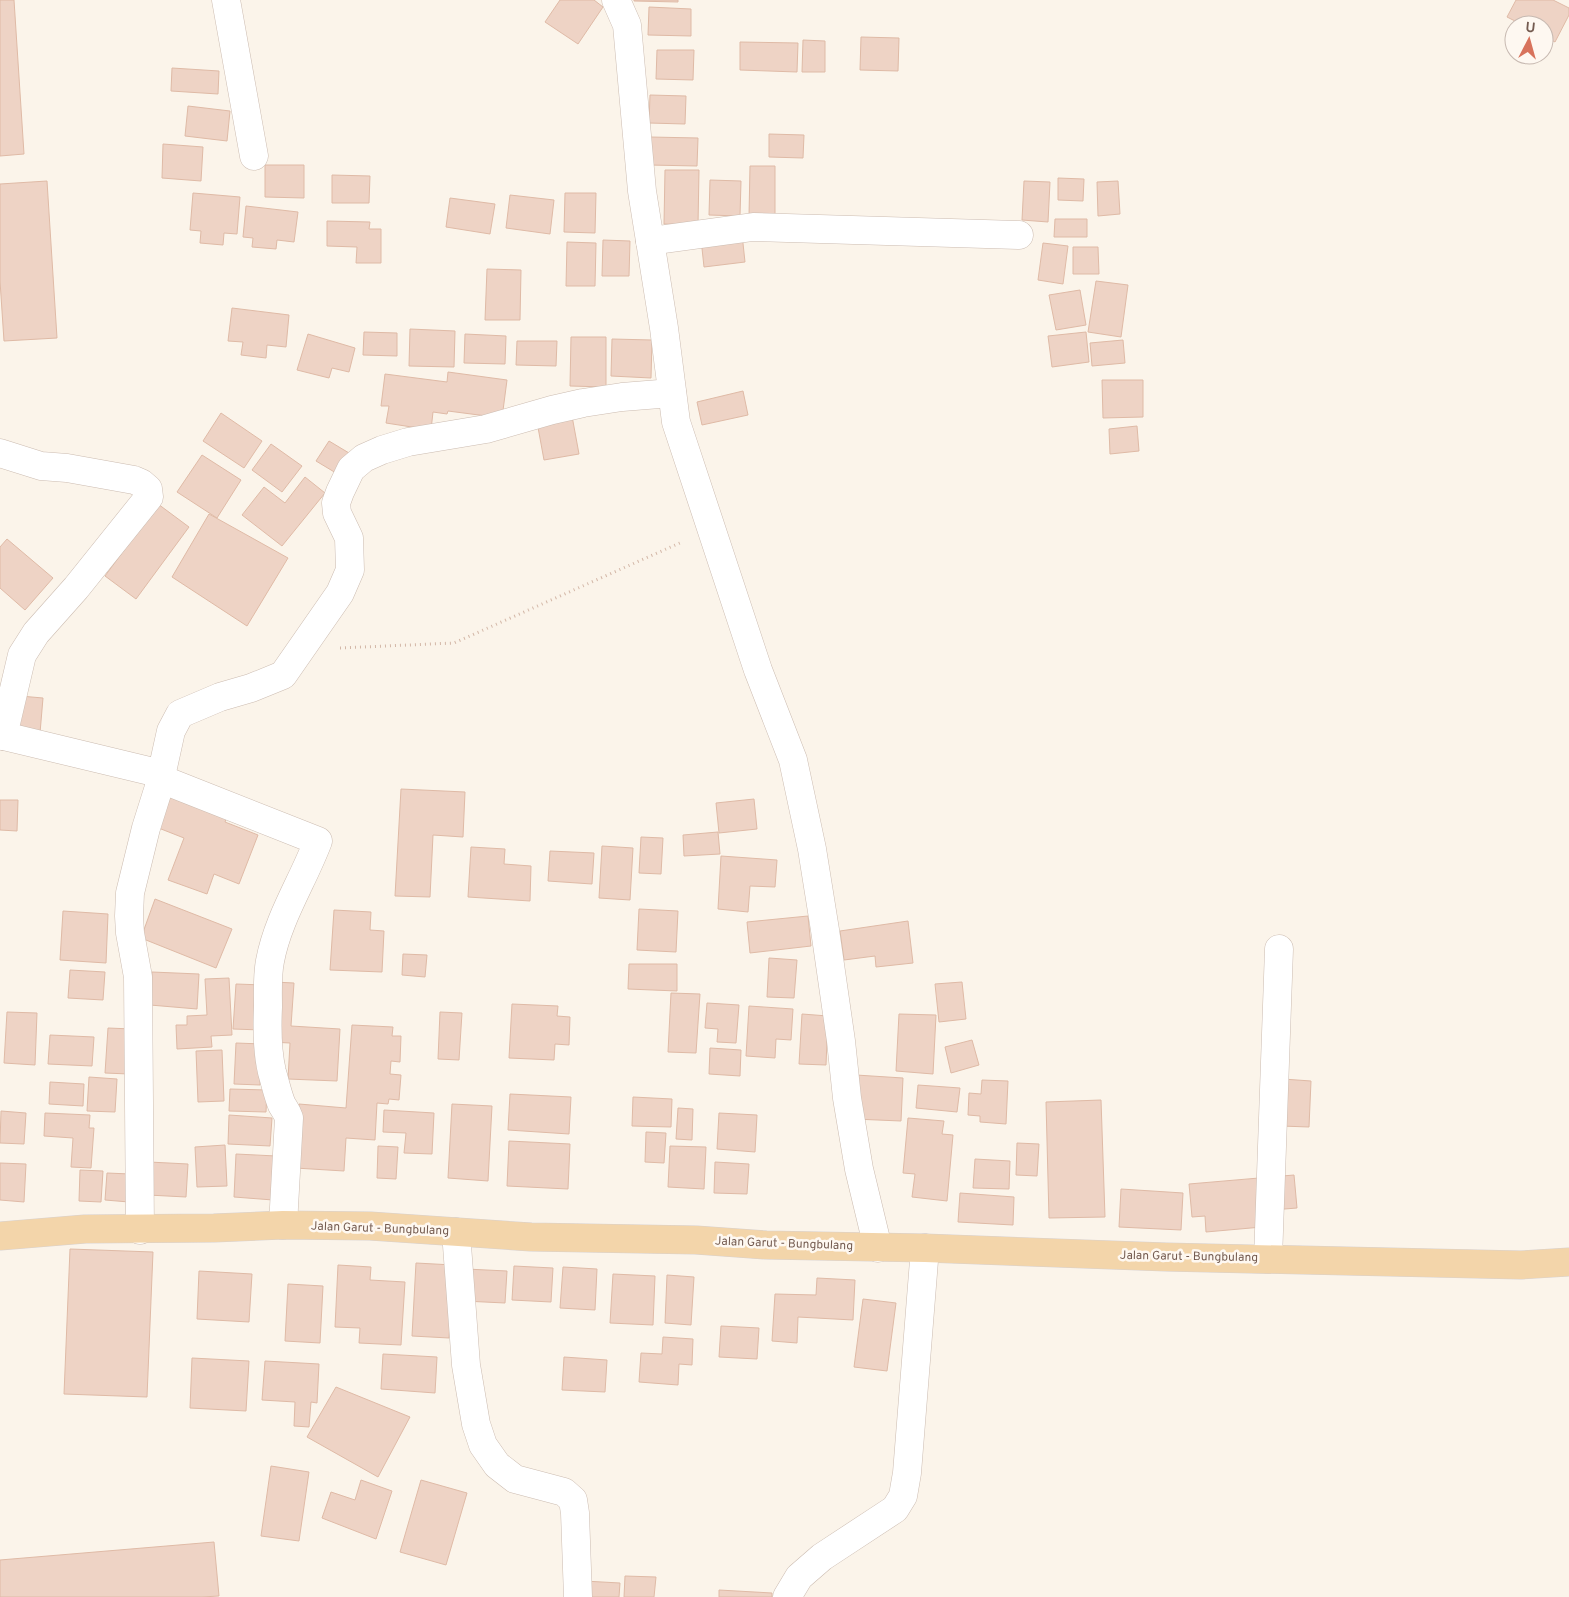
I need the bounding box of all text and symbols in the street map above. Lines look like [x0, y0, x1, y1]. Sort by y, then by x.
north arrow [1504, 15, 1554, 65]
text: U [1524, 20, 1536, 38]
street label: Jalan Garut - Bungbulang [311, 1219, 449, 1239]
street label: Jalan Garut - Bungbulang [715, 1234, 853, 1254]
street label: Jalan Garut - Bungbulang [1120, 1248, 1258, 1266]

